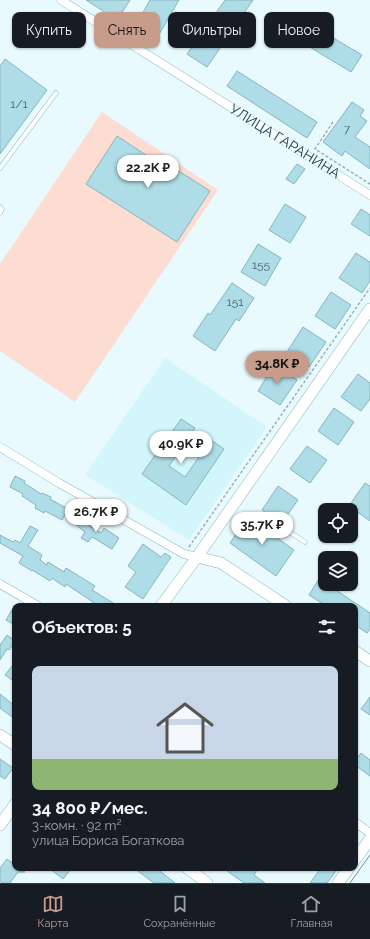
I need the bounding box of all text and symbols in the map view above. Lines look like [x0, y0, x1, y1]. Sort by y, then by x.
chip: Купить [12, 12, 86, 48]
chip: Снять [94, 12, 160, 48]
chip: Фильтры [168, 12, 256, 48]
chip: Новое [264, 12, 334, 48]
house number: 1/1 [10, 97, 28, 111]
street label: УЛИЦА ГАРАНИНА [227, 100, 344, 182]
house number: 7 [344, 122, 351, 136]
pin: 22.2K ₽ [111, 155, 185, 189]
text: 22.2K ₽ [126, 160, 170, 175]
house number: 155 [252, 258, 271, 272]
house number: 151 [227, 295, 243, 309]
pin: 34.8K ₽ [240, 351, 314, 385]
text: 34.8K ₽ [255, 356, 299, 371]
pin: 40.9K ₽ [144, 431, 218, 465]
text: 40.9K ₽ [158, 436, 204, 451]
pin: 26.7K ₽ [59, 499, 133, 533]
map controls [318, 503, 358, 591]
button: locate [318, 503, 358, 543]
text: 26.7K ₽ [74, 504, 118, 519]
pin: 35.7K ₽ [225, 512, 299, 546]
text: 35.7K ₽ [240, 517, 284, 532]
button: layers [318, 551, 358, 591]
icon: filters [316, 616, 338, 638]
text: Объектов: 5 [32, 617, 132, 637]
icon: home [149, 692, 221, 764]
text: 34 800 ₽/мес. [32, 798, 148, 818]
text: 3-комн. · 92 m² [32, 818, 122, 833]
text: улица Бориса Богаткова [32, 833, 184, 848]
tab: Карта [38, 893, 68, 930]
tab: Сохранённые [143, 893, 216, 930]
tab: Главная [291, 893, 332, 930]

